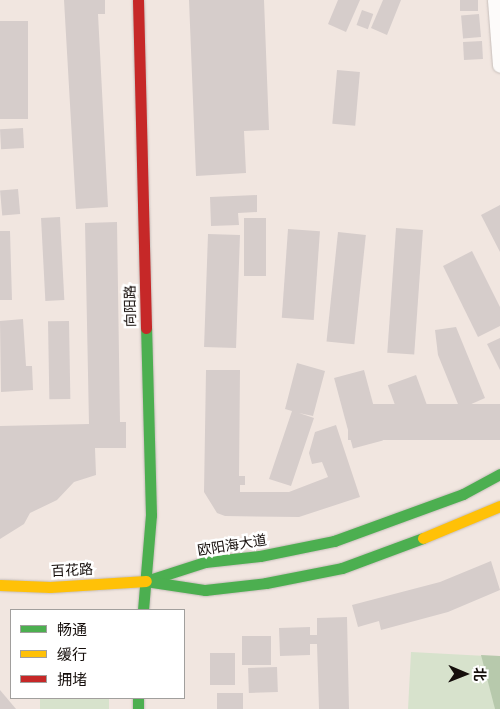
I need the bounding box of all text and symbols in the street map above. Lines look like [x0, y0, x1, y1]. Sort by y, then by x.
street label: 向阳路 [121, 285, 139, 327]
street label: 欧阳海大道 [196, 531, 268, 559]
street label: 百花路 [51, 561, 93, 579]
legend [10, 609, 185, 699]
text: 畅通 [57, 619, 87, 639]
text: 缓行 [57, 644, 87, 664]
north arrow [440, 649, 490, 699]
text: 北 [471, 667, 490, 681]
text: 拥堵 [57, 669, 87, 689]

